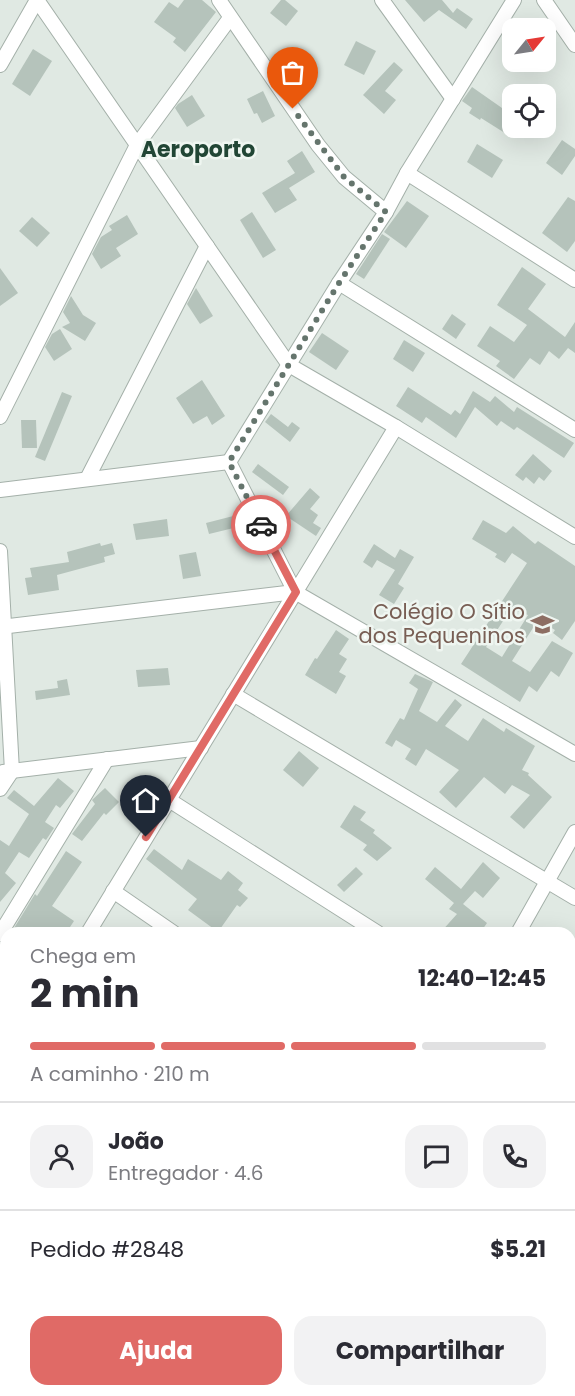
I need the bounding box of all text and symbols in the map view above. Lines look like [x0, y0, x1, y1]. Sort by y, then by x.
north arrow [502, 18, 556, 72]
map controls [502, 18, 556, 138]
pin [267, 47, 318, 109]
icon: bag [276, 56, 309, 89]
button: locate [502, 84, 556, 138]
district label: Aeroporto [141, 134, 255, 165]
courier [231, 495, 291, 555]
icon: car [245, 509, 278, 542]
place label: Colégio O Sítio dos Pequeninos [359, 597, 525, 650]
school or university icon: Colégio O Sítio dos Pequeninos [530, 611, 556, 637]
pin [120, 775, 171, 837]
icon: home [129, 784, 162, 817]
text: Chega em [30, 942, 136, 970]
text: 12:40–12:45 [418, 963, 546, 994]
text: 2 min [30, 966, 140, 1021]
text: A caminho · 210 m [30, 1060, 210, 1088]
button: person [30, 1125, 93, 1188]
button: chat [405, 1125, 468, 1188]
button: phone [483, 1125, 546, 1188]
text: João [108, 1126, 164, 1157]
text: Entregador · 4.6 [108, 1159, 263, 1187]
text: Pedido #2848 [30, 1234, 184, 1265]
text: $5.21 [490, 1234, 546, 1265]
button: Ajuda [30, 1316, 282, 1385]
button: Compartilhar [294, 1316, 546, 1385]

